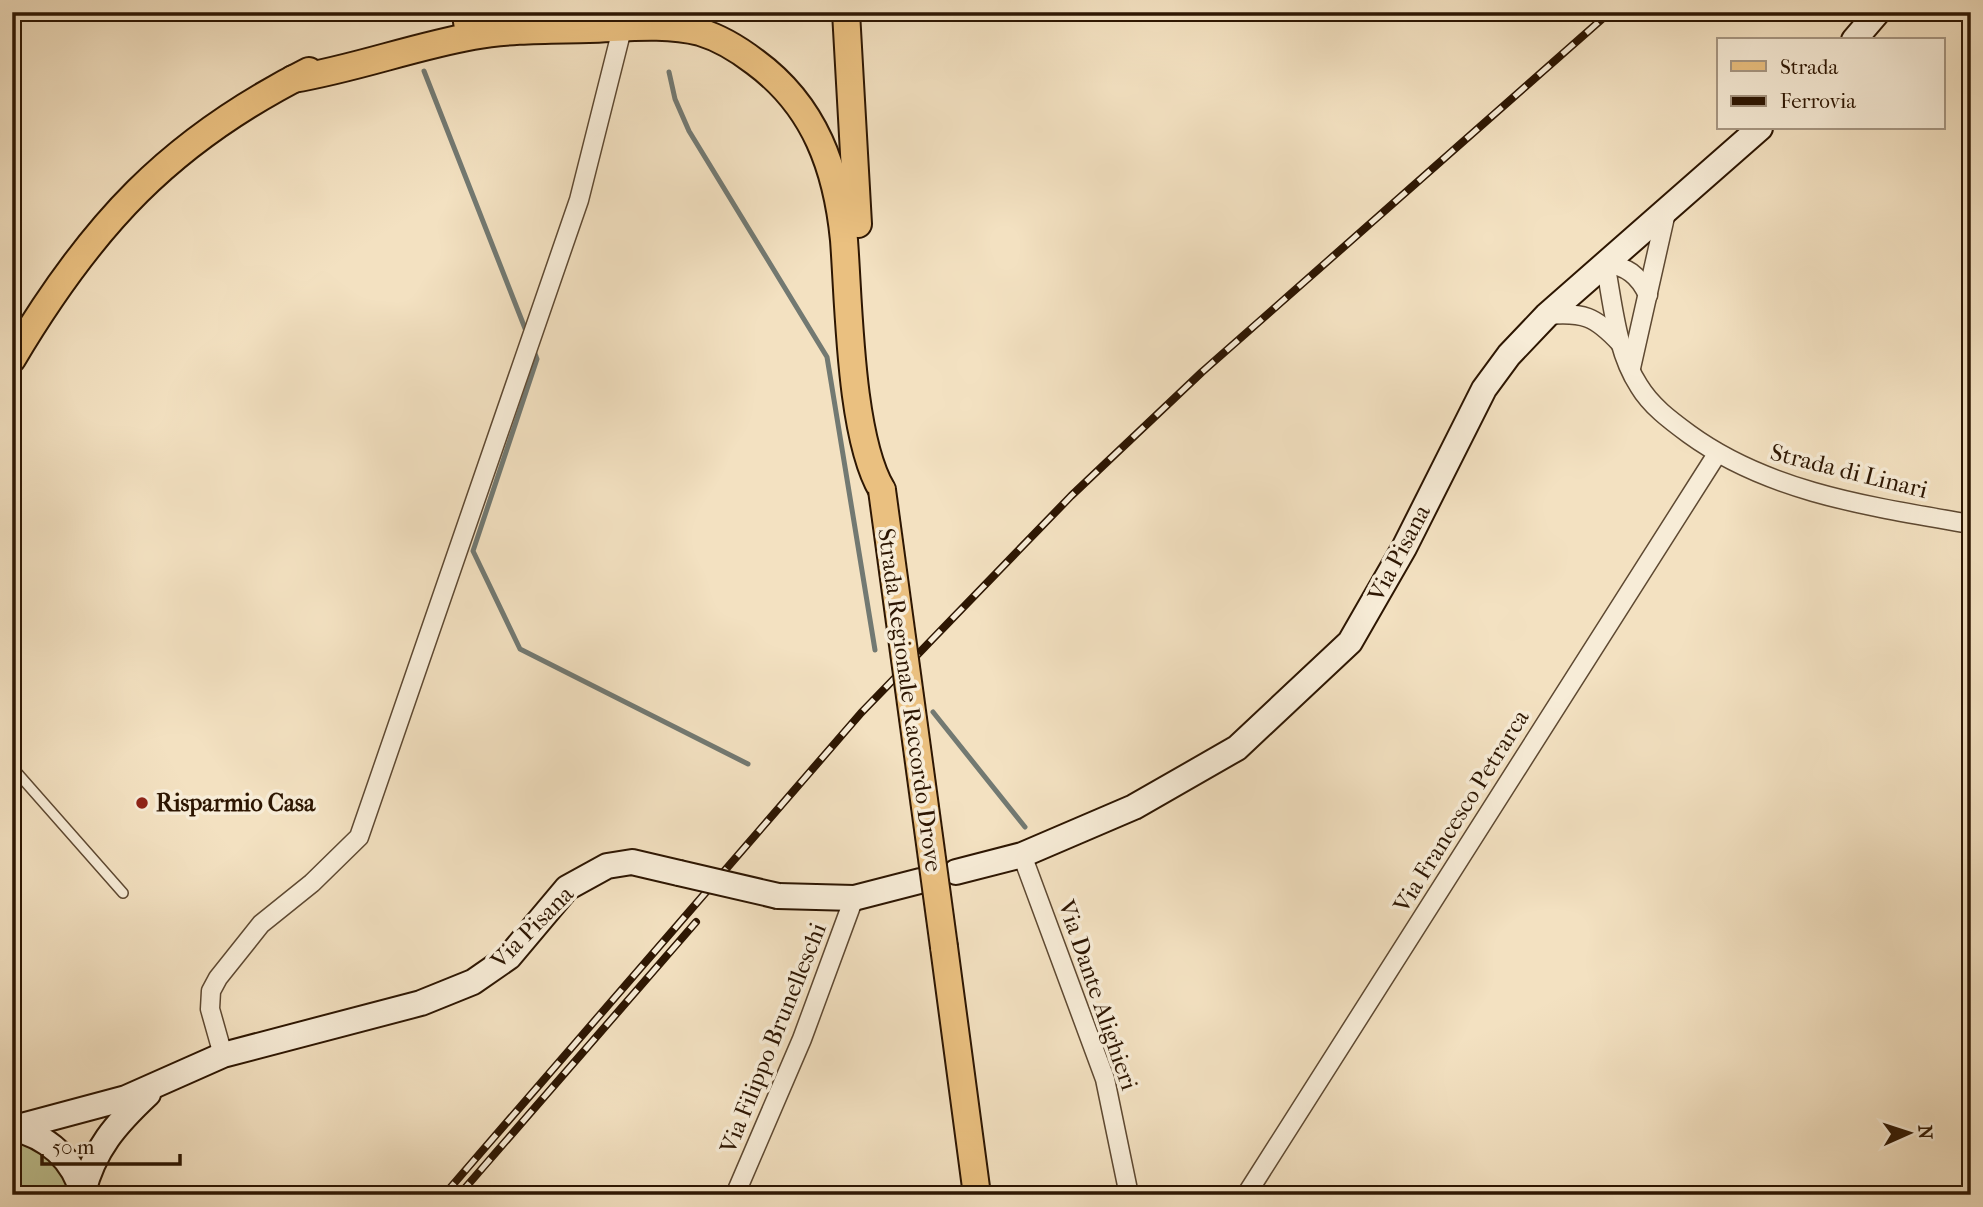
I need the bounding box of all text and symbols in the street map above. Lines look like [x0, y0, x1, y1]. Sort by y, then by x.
legend [1717, 38, 1944, 130]
text: Strada [1780, 55, 1838, 79]
text: Ferrovia [1780, 89, 1856, 113]
street label: Strada di Linari [1768, 438, 1930, 504]
street label: Via Pisana [1361, 499, 1437, 607]
street label: Strada Regionale Raccordo Drove [872, 526, 948, 874]
street label: Via Francesco Petrarca [1387, 704, 1535, 918]
place label: Risparmio Casa [156, 789, 316, 817]
marker: Risparmio Casa [134, 795, 150, 811]
street label: Via Pisana [484, 879, 580, 975]
street label: Via Dante Alighieri [1052, 895, 1144, 1094]
street label: Via Filippo Brunelleschi [714, 919, 832, 1158]
north arrow [1874, 1098, 1944, 1168]
scale bar [42, 1123, 180, 1167]
text: N [1914, 1124, 1936, 1141]
text: 50 m [52, 1135, 95, 1159]

